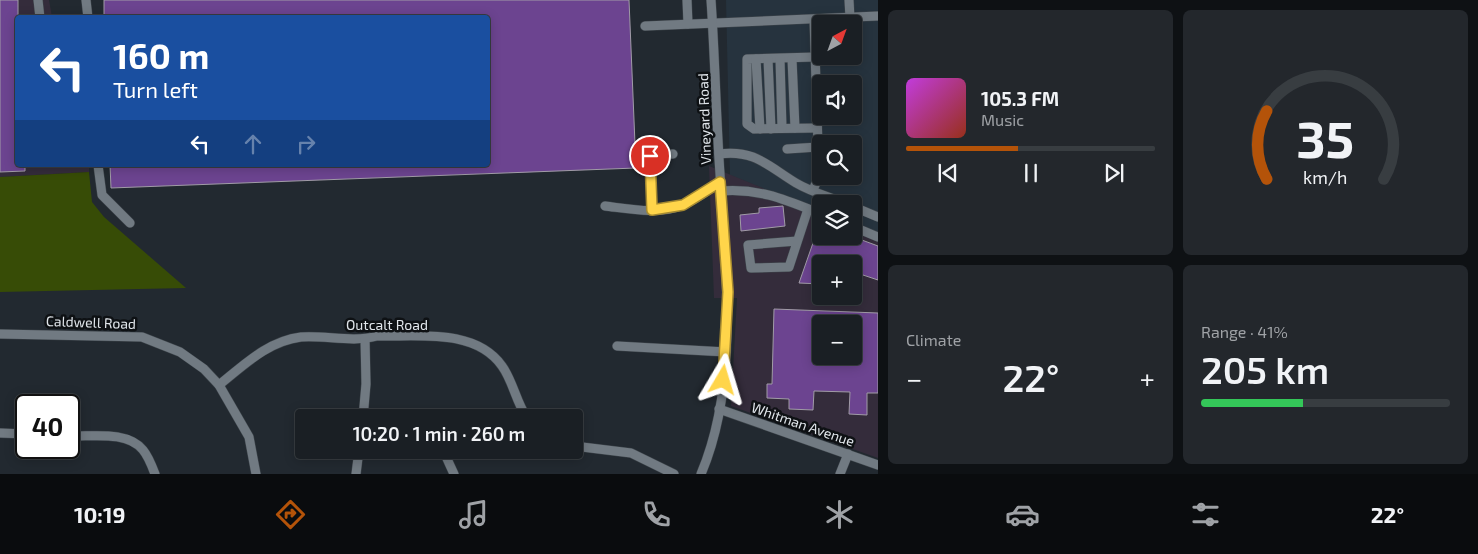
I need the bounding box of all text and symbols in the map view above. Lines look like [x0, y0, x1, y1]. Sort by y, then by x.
north arrow [812, 15, 862, 65]
map controls [812, 15, 862, 365]
text: 160 m [113, 34, 209, 76]
icon: left [30, 35, 95, 100]
street label: Vineyard Road [694, 73, 714, 165]
button: sound [812, 75, 862, 125]
text: Turn left [113, 76, 198, 102]
text: 105.3 FM [981, 87, 1059, 110]
text: 35 [1296, 106, 1355, 168]
text: Music [981, 110, 1024, 129]
icon: left [186, 130, 214, 158]
icon: ahead [239, 130, 267, 158]
icon: right [292, 130, 320, 158]
pin [629, 135, 671, 177]
button: search [812, 135, 862, 185]
icon: arrive [636, 142, 664, 170]
icon: previous [934, 159, 962, 187]
icon: pause [1017, 159, 1045, 187]
icon: next [1100, 159, 1128, 187]
text: km/h [1303, 166, 1348, 188]
button: layers [812, 195, 862, 245]
button: + [812, 255, 862, 305]
street label: Caldwell Road [46, 312, 136, 332]
button: − [812, 315, 862, 365]
street label: Outcalt Road [346, 316, 428, 333]
text: Range · 41% [1201, 322, 1288, 341]
text: Climate [906, 330, 961, 349]
text: 205 km [1201, 346, 1329, 392]
position arrow [696, 353, 748, 405]
text: 22° [1003, 354, 1059, 400]
text: − [906, 361, 922, 395]
text: + [1140, 361, 1155, 395]
speed limit sign: 40 [15, 394, 80, 459]
street label: Whitman Avenue [749, 398, 857, 450]
text: 10:20 · 1 min · 260 m [353, 422, 525, 445]
icon: directions [273, 497, 308, 532]
icon: music [456, 497, 491, 532]
icon: phone [639, 497, 674, 532]
icon: climate [822, 497, 857, 532]
icon: car [1005, 497, 1040, 532]
icon: filters [1188, 497, 1223, 532]
text: 10:19 [74, 501, 125, 527]
text: 22° [1371, 501, 1404, 527]

